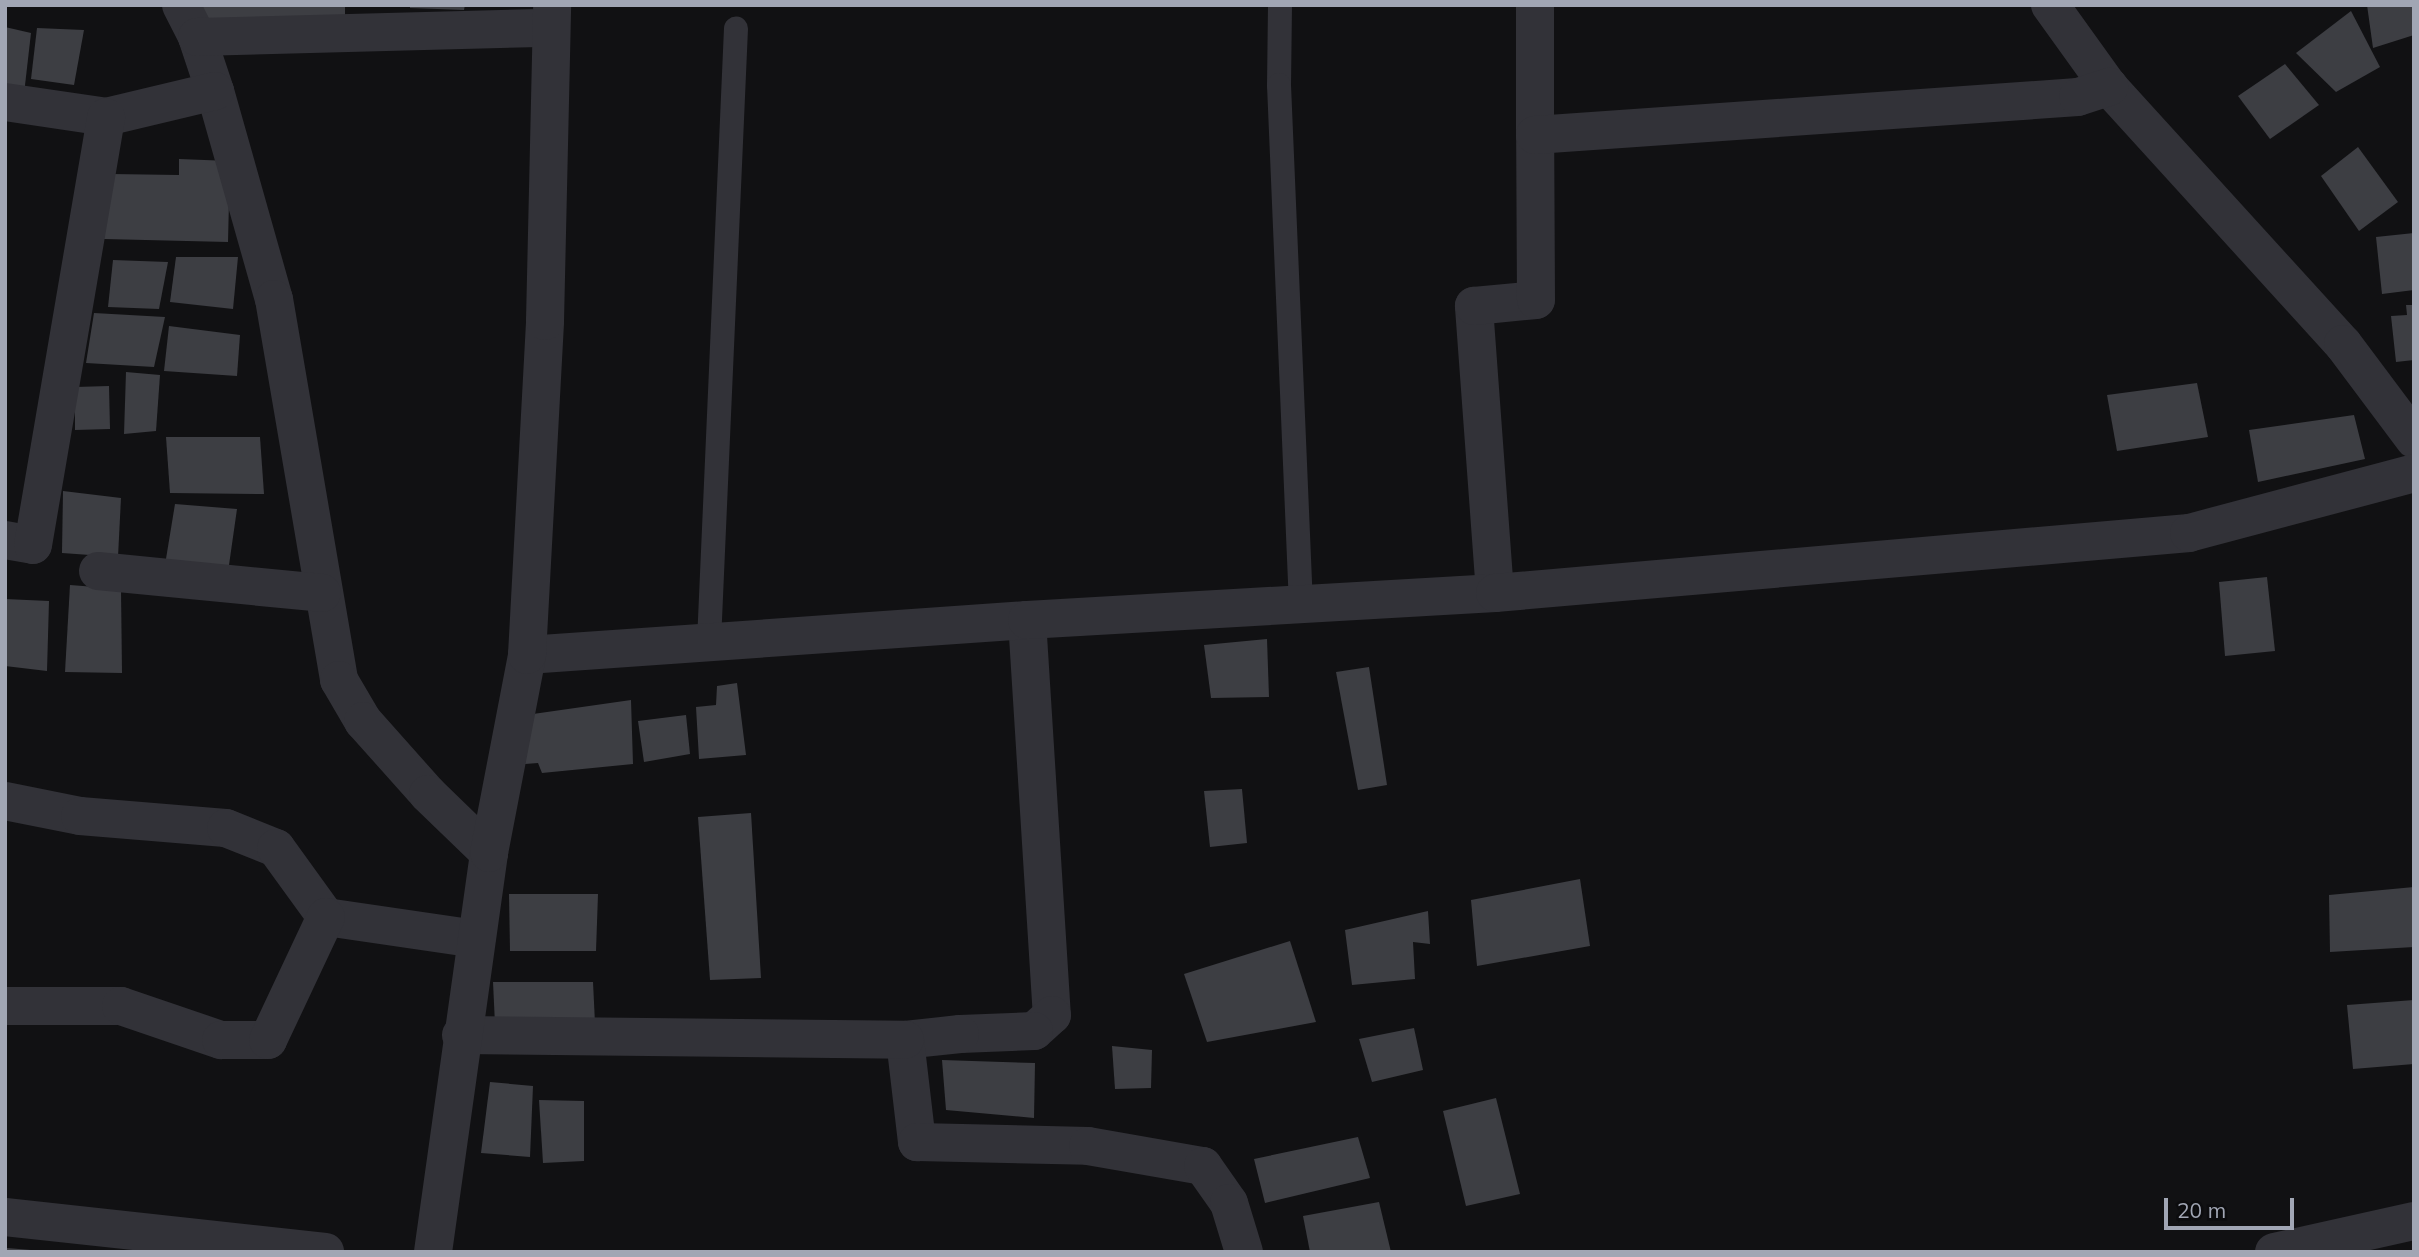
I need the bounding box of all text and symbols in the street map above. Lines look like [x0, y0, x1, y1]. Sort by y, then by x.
scale bar [2167, 1184, 2296, 1228]
text: 20 m [2177, 1197, 2226, 1223]

